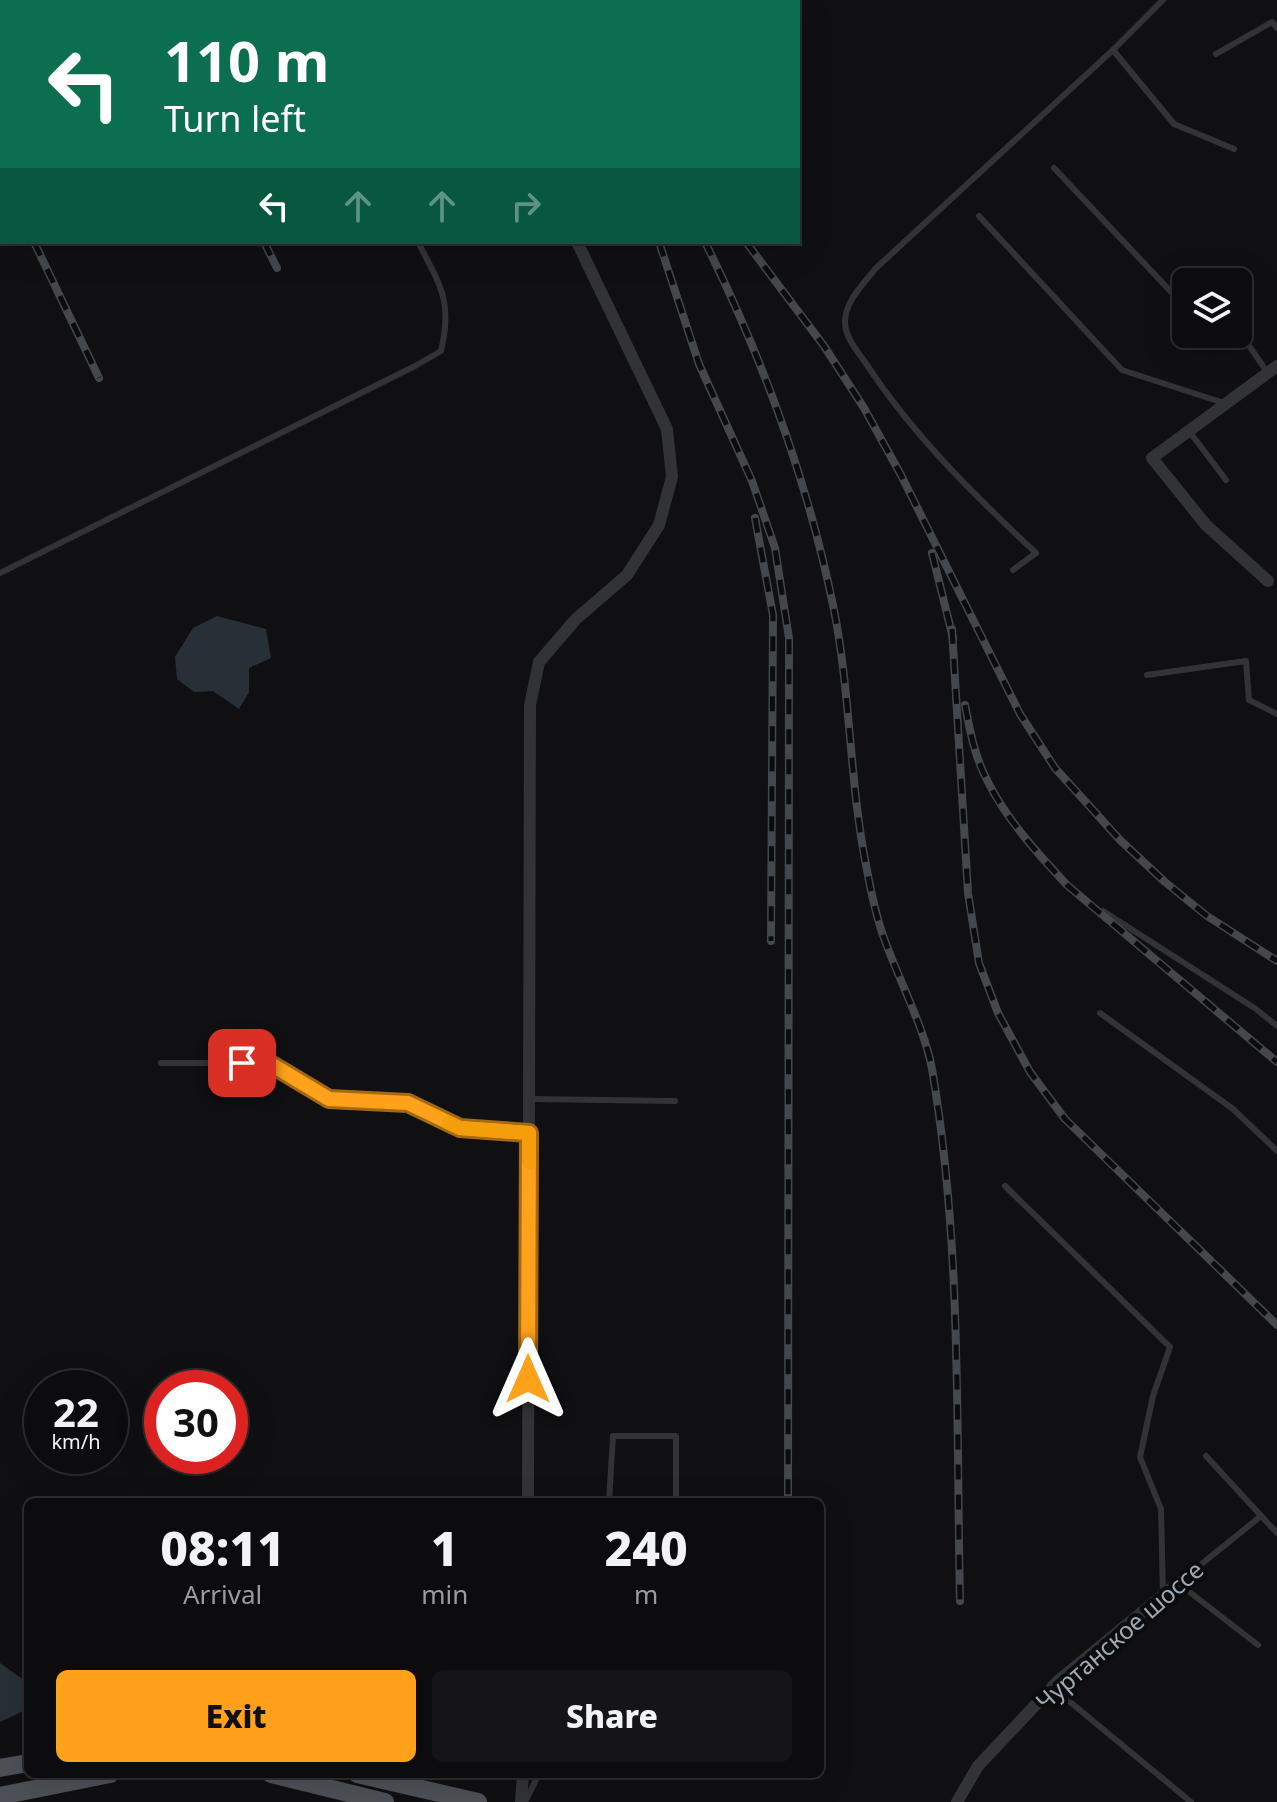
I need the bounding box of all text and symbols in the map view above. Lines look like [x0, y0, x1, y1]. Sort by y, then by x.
text: 110 m [164, 22, 329, 98]
icon: left [32, 32, 136, 136]
text: Turn left [164, 94, 306, 143]
icon: left [252, 184, 296, 228]
icon: ahead [336, 184, 380, 228]
icon: ahead [420, 184, 464, 228]
icon: right [504, 184, 548, 228]
map controls [1172, 268, 1252, 348]
button: layers [1172, 268, 1252, 348]
pin [208, 1029, 276, 1097]
icon: arrive [220, 1041, 264, 1085]
position arrow [486, 1337, 570, 1421]
speed limit sign: 30 [144, 1370, 248, 1474]
text: 22 [53, 1384, 99, 1439]
text: km/h [51, 1428, 101, 1455]
text: 08:11 [160, 1515, 285, 1580]
text: 1 [431, 1515, 459, 1580]
text: 240 [605, 1515, 688, 1580]
street label: Чуртанское шоссе [1028, 1553, 1210, 1717]
text: Arrival [183, 1576, 262, 1612]
text: min [421, 1576, 468, 1612]
text: m [634, 1576, 658, 1612]
button: Exit [56, 1670, 416, 1762]
button: Share [432, 1670, 792, 1762]

